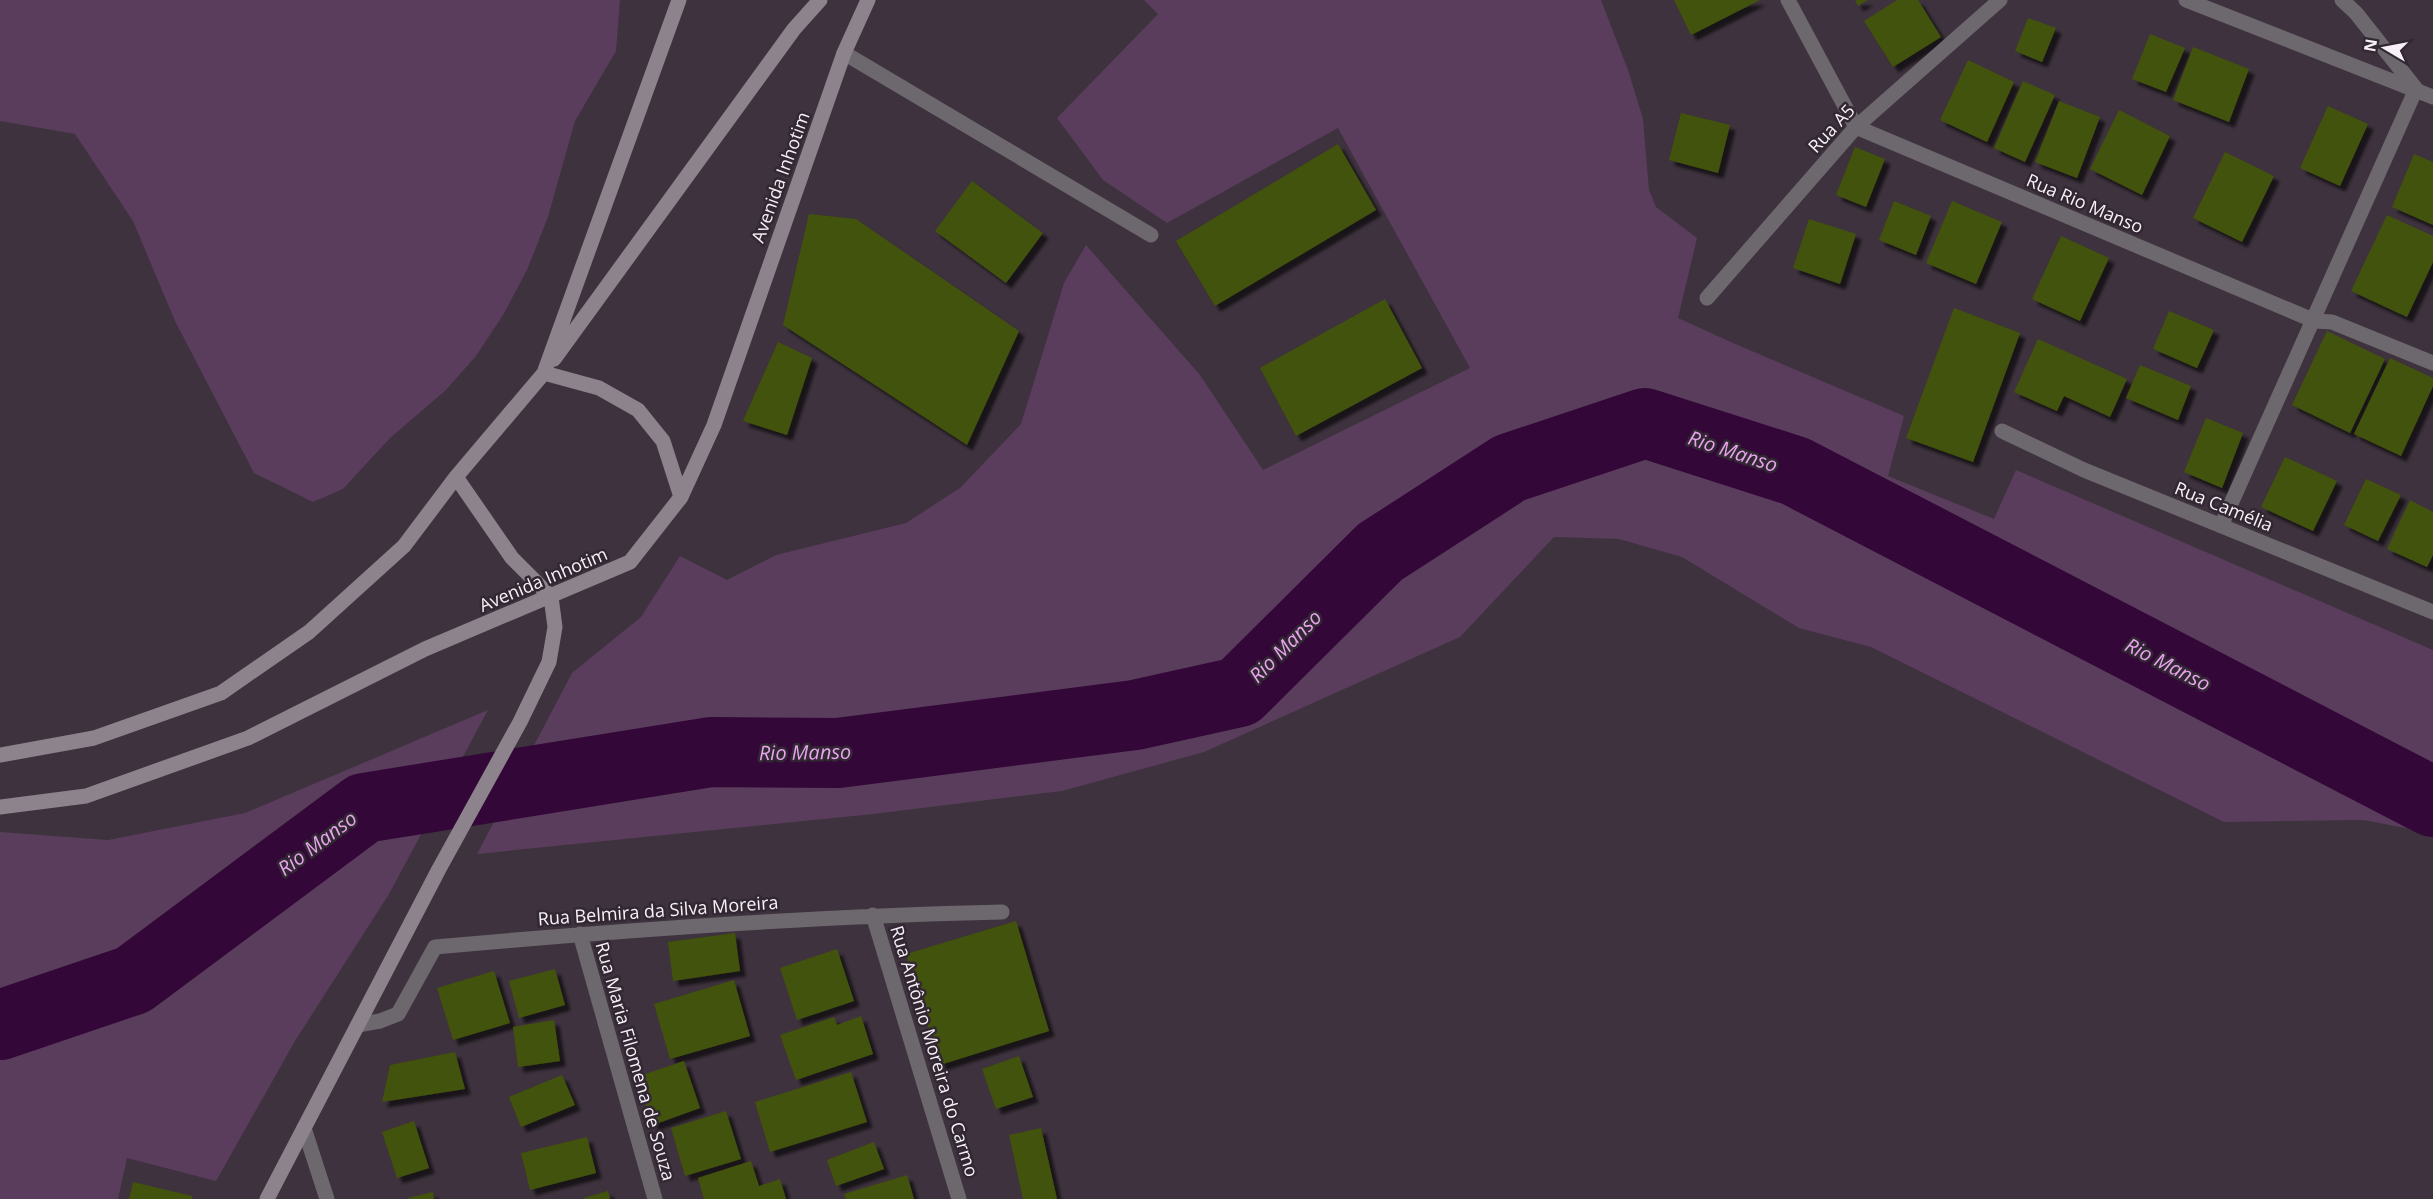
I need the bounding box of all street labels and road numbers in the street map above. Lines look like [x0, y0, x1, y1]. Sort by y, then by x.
street label: Rua A5 [1802, 98, 1860, 158]
street label: Avenida Inhotim [745, 108, 815, 246]
street label: Rua Rio Manso [2023, 168, 2147, 238]
street label: Rua Camélia [2171, 475, 2277, 537]
street label: Avenida Inhotim [475, 541, 611, 617]
street label: Rua Belmira da Silva Moreira [537, 890, 779, 930]
street label: Rua Antônio Moreira do Carmo [885, 923, 985, 1179]
street label: Rua Maria Filomena de Souza [590, 939, 682, 1183]

